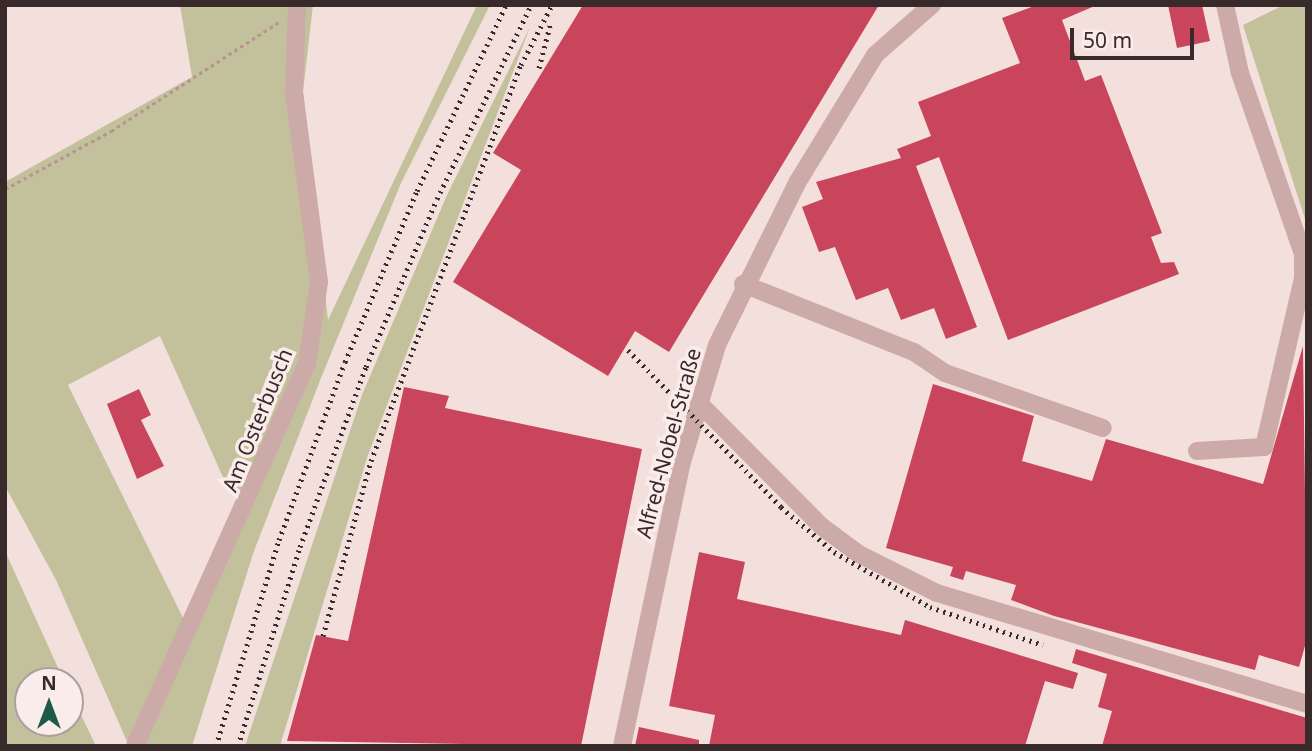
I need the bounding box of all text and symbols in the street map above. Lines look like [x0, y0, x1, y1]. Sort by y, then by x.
scale bar [1074, 14, 1198, 58]
text: 50 m [1083, 26, 1132, 54]
street label: Am Osterbusch [217, 345, 297, 495]
street label: Alfred-Nobel-Straße [631, 345, 705, 541]
north arrow [14, 667, 84, 737]
text: N [41, 670, 57, 696]

